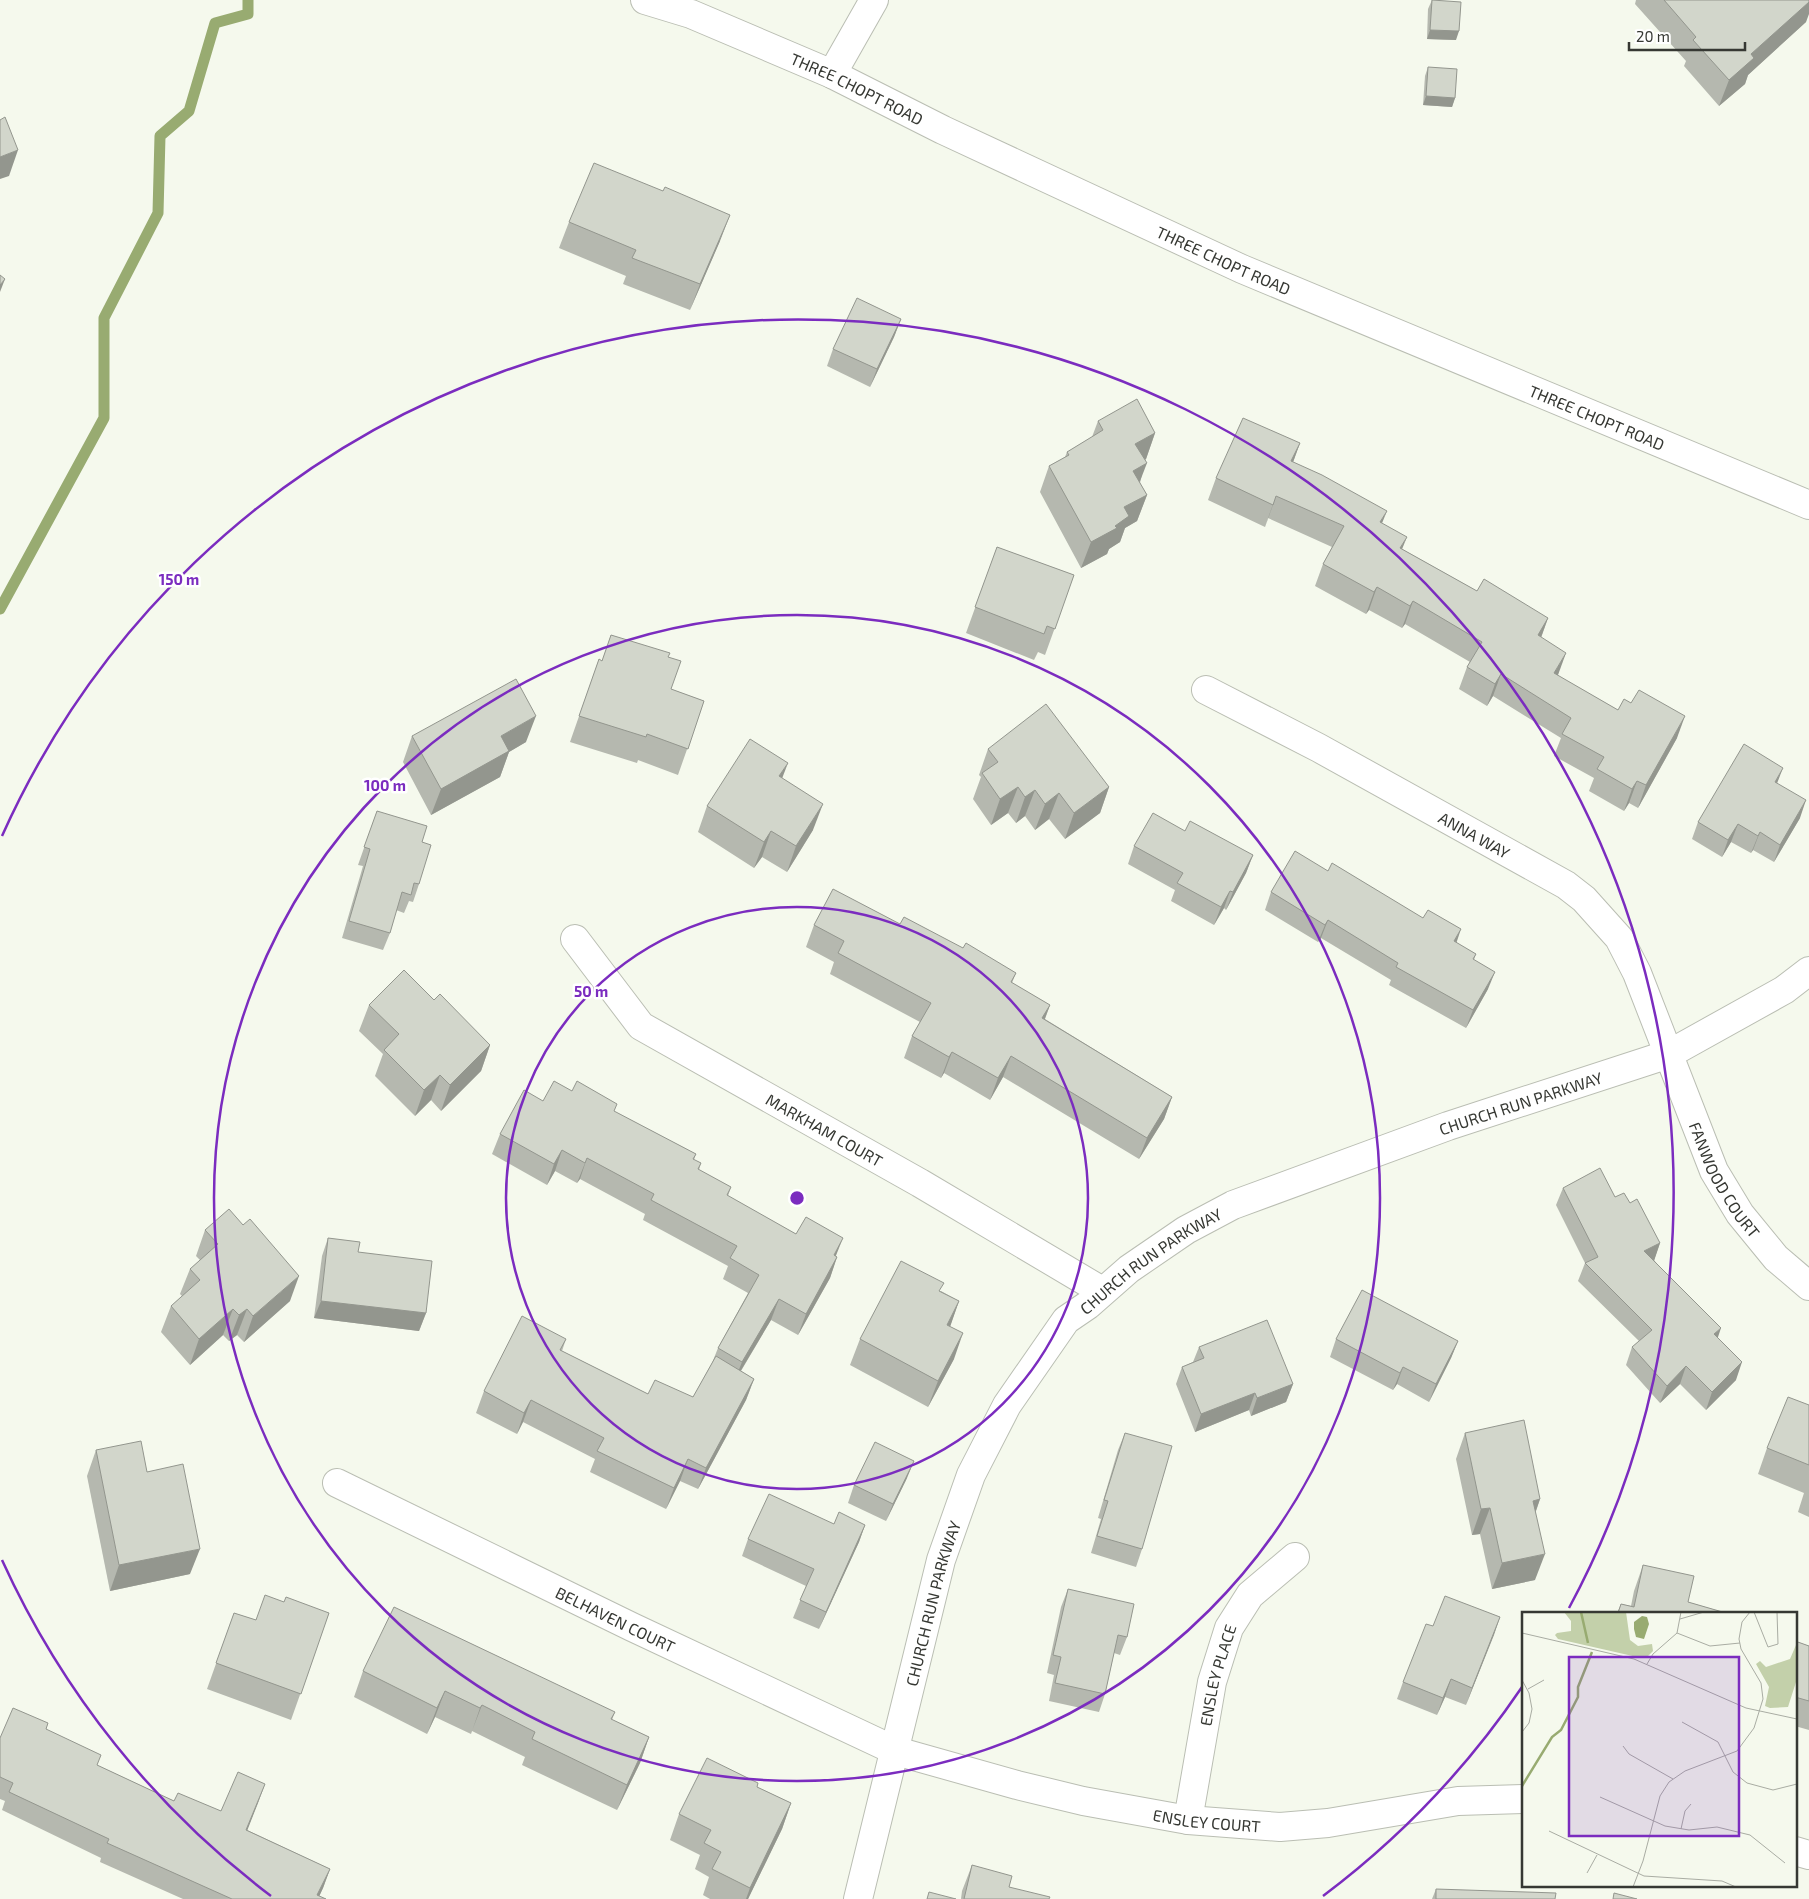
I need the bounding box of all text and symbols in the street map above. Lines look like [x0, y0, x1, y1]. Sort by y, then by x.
scale bar [1629, 20, 1745, 52]
text: 20 m [1636, 27, 1670, 45]
street label: THREE CHOPT ROAD [788, 48, 927, 128]
street label: THREE CHOPT ROAD [1154, 221, 1294, 298]
street label: THREE CHOPT ROAD [1527, 380, 1668, 453]
text: 150 m [159, 570, 199, 588]
text: 100 m [364, 776, 406, 794]
street label: ANNA WAY [1436, 807, 1514, 862]
text: 50 m [574, 982, 608, 1000]
street label: CHURCH RUN PARKWAY [1436, 1067, 1604, 1138]
street label: MARKHAM COURT [763, 1089, 886, 1170]
street label: FANWOOD COURT [1686, 1119, 1764, 1241]
centre of rings [788, 1189, 806, 1207]
street label: CHURCH RUN PARKWAY [1076, 1203, 1225, 1317]
street label: CHURCH RUN PARKWAY [901, 1518, 964, 1688]
street label: BELHAVEN COURT [553, 1582, 678, 1655]
inset map [1522, 1612, 1796, 1886]
street label: ENSLEY PLACE [1195, 1622, 1239, 1727]
street label: ENSLEY COURT [1152, 1804, 1261, 1835]

